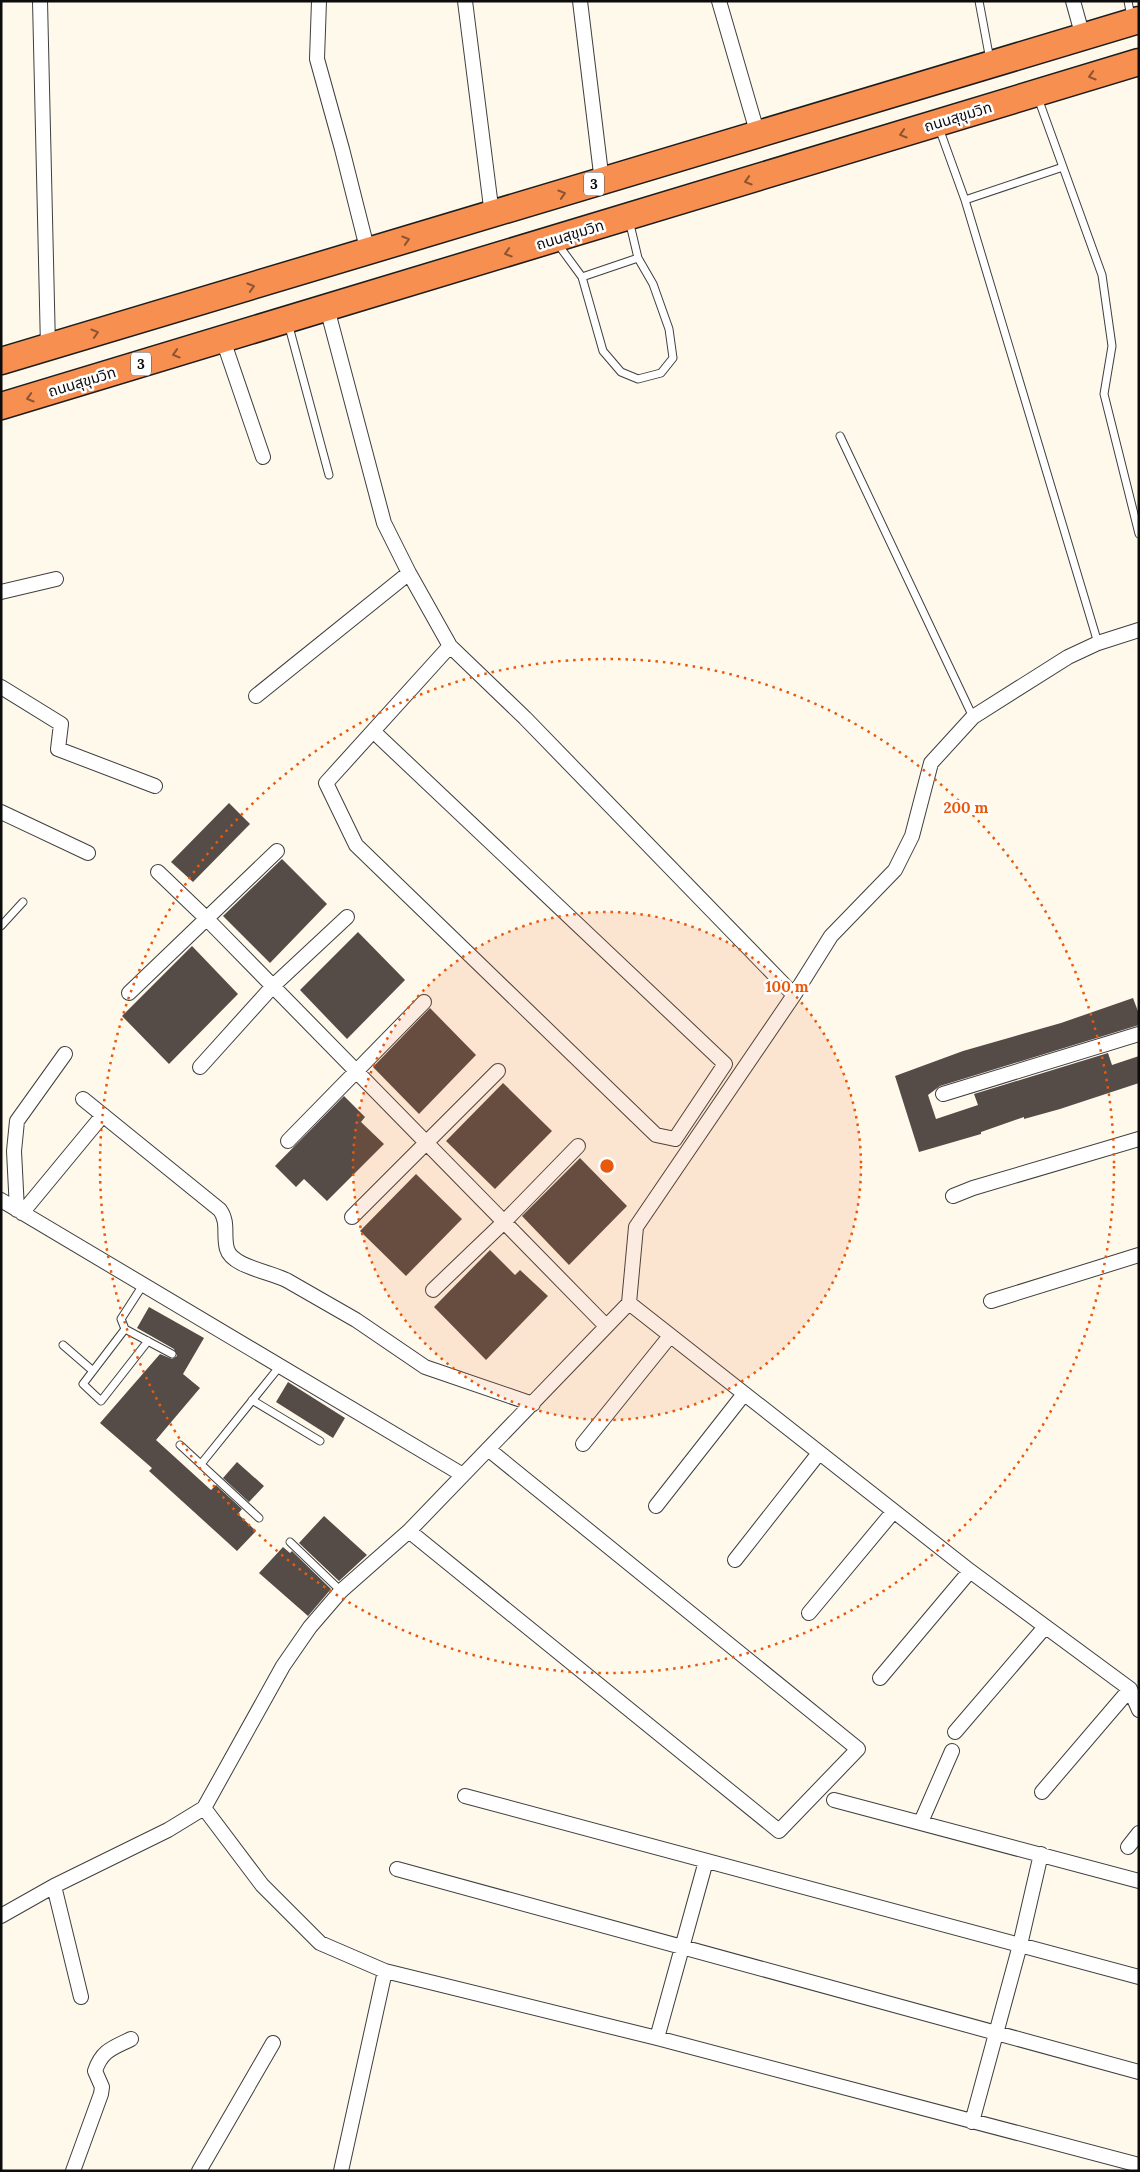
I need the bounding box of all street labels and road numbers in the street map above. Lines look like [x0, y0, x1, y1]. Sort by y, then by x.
street label: ถนนสุขุมวิท [922, 97, 994, 136]
road number: 3 [584, 172, 604, 195]
street label: ถนนสุขุมวิท [534, 215, 606, 254]
road number: 3 [131, 352, 151, 376]
street label: ถนนสุขุมวิท [46, 362, 118, 401]

